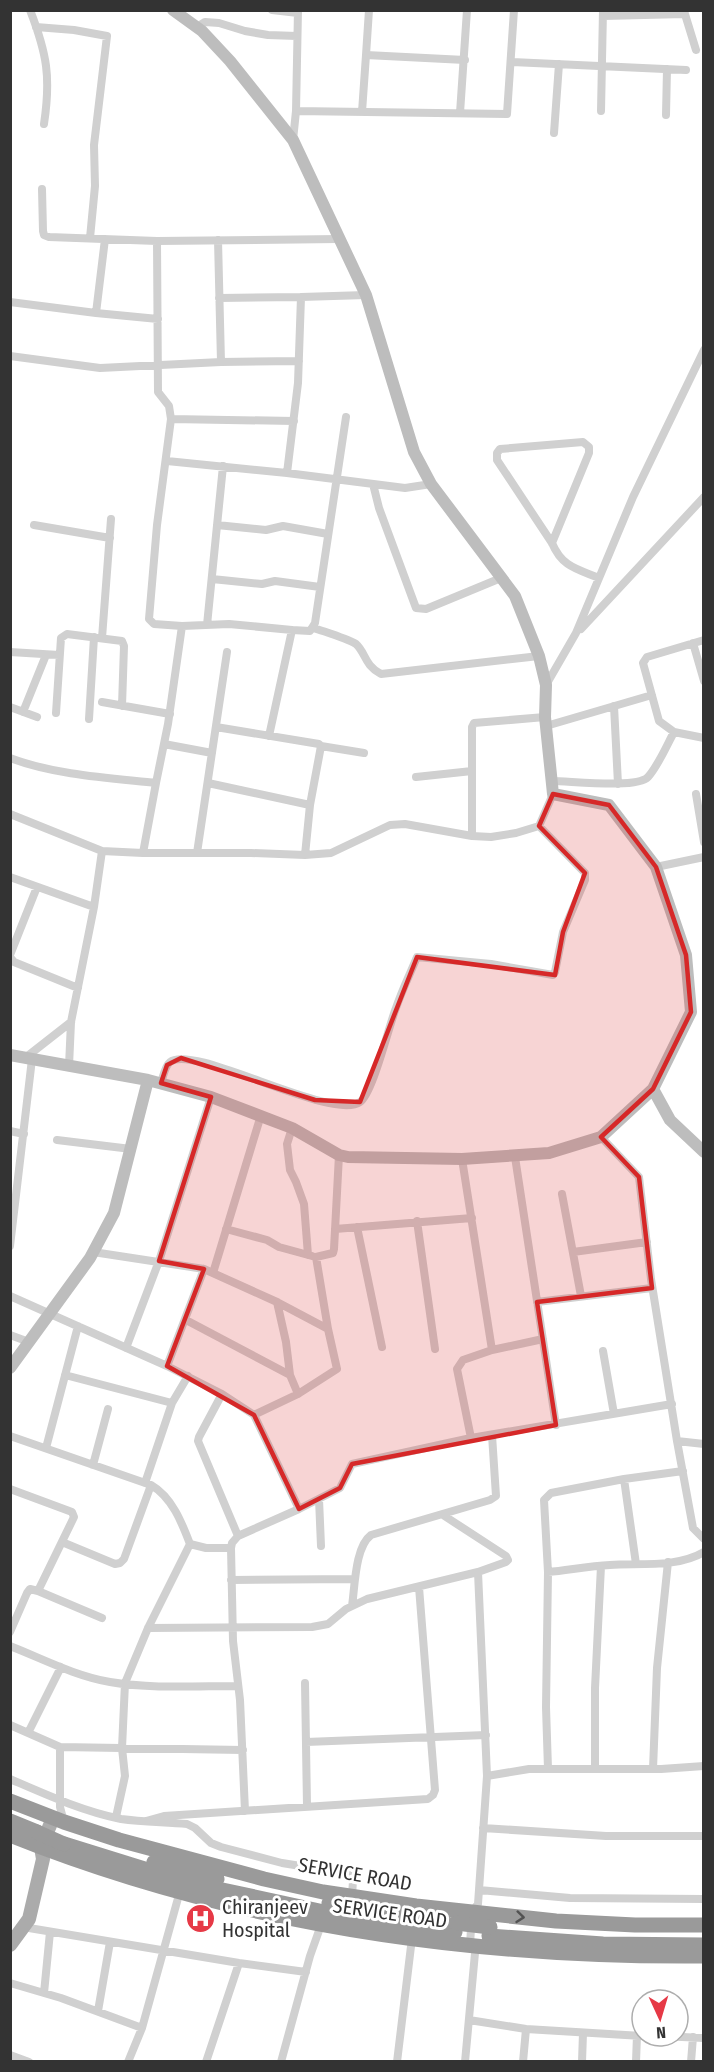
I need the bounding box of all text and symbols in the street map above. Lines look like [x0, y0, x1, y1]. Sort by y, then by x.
street label: SERVICE ROAD [296, 1852, 414, 1896]
street label: SERVICE ROAD [331, 1893, 449, 1933]
place label: Chiranjeev Hospital [222, 1895, 308, 1942]
hospital icon: Chiranjeev Hospital [185, 1903, 217, 1935]
one-way arrow [515, 1911, 524, 1923]
north arrow [630, 1988, 690, 2048]
text: N [656, 2023, 666, 2042]

